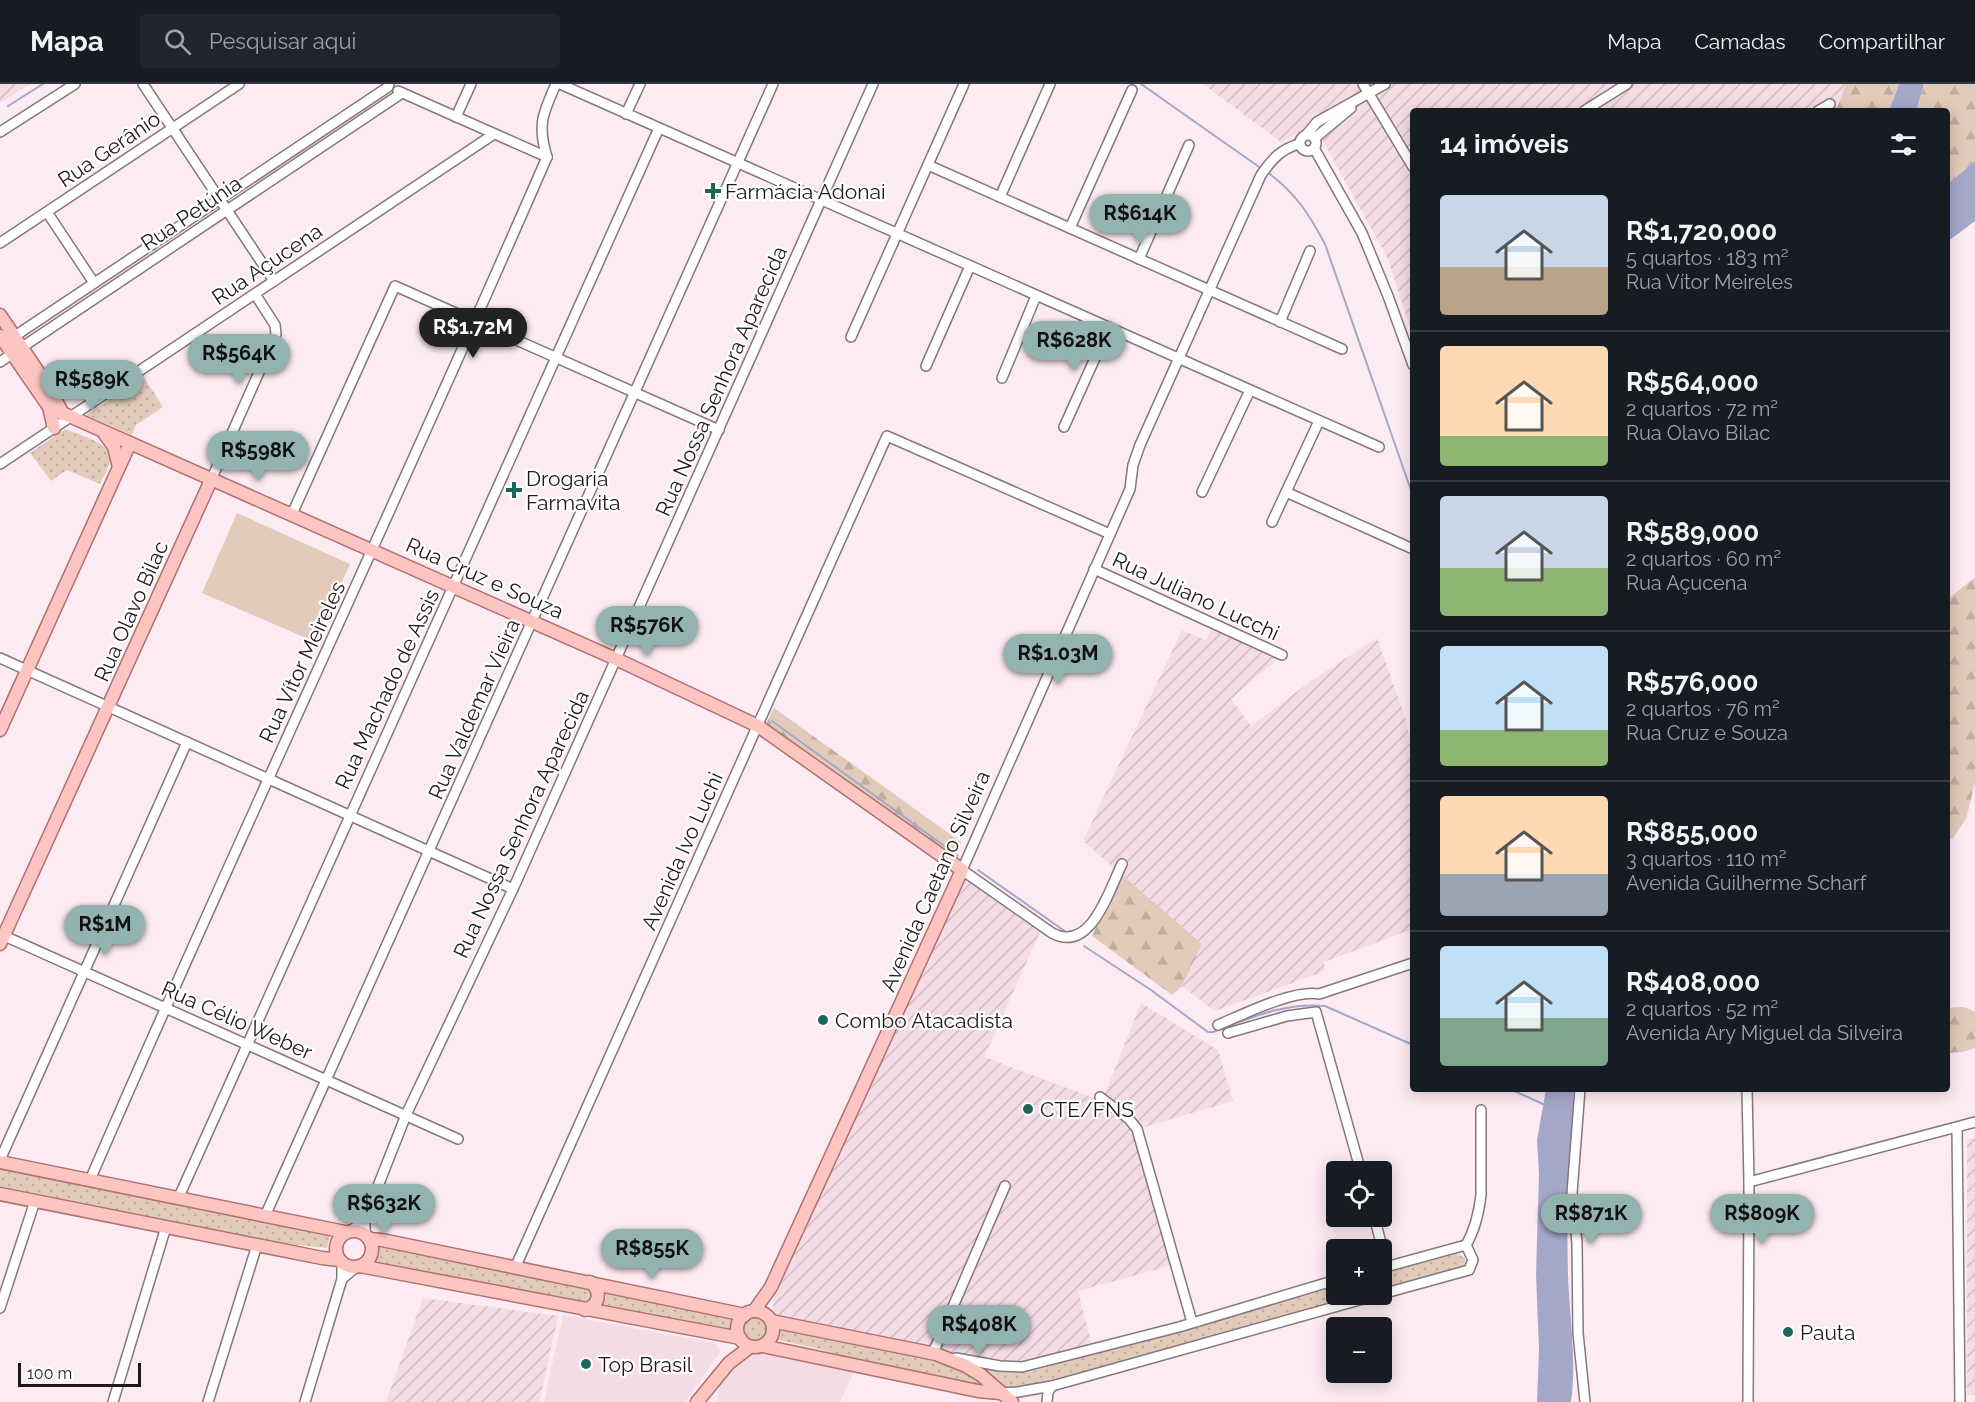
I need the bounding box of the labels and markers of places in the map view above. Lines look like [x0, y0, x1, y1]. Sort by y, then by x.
place label: Farmácia Adonai [725, 179, 886, 204]
marker: Farmácia Adonai [706, 184, 720, 198]
pin: R$614K [1091, 194, 1189, 245]
pin: R$1.72M [418, 308, 528, 359]
pin: R$628K [1025, 321, 1123, 372]
pin: R$564K [190, 334, 288, 385]
pin: R$589K [43, 360, 141, 411]
pin: R$598K [209, 431, 307, 482]
place label: Drogaria Farmavita [526, 466, 620, 515]
marker: Drogaria Farmavita [507, 483, 521, 497]
pin: R$576K [598, 606, 696, 657]
pin: R$1.03M [1003, 634, 1113, 685]
pin: R$1M [69, 905, 141, 956]
place label: Combo Atacadista [835, 1008, 1013, 1033]
marker: Combo Atacadista [816, 1013, 830, 1027]
place label: CTE/FNS [1040, 1097, 1134, 1122]
marker: CTE/FNS [1021, 1102, 1035, 1116]
pin: R$632K [335, 1184, 433, 1235]
pin: R$871K [1542, 1194, 1640, 1245]
pin: R$809K [1713, 1194, 1811, 1245]
pin: R$855K [603, 1229, 701, 1280]
pin: R$408K [930, 1305, 1028, 1356]
place label: Pauta [1800, 1320, 1855, 1345]
marker: Pauta [1781, 1325, 1795, 1339]
place label: Top Brasil [598, 1352, 693, 1377]
marker: Top Brasil [579, 1357, 593, 1371]

